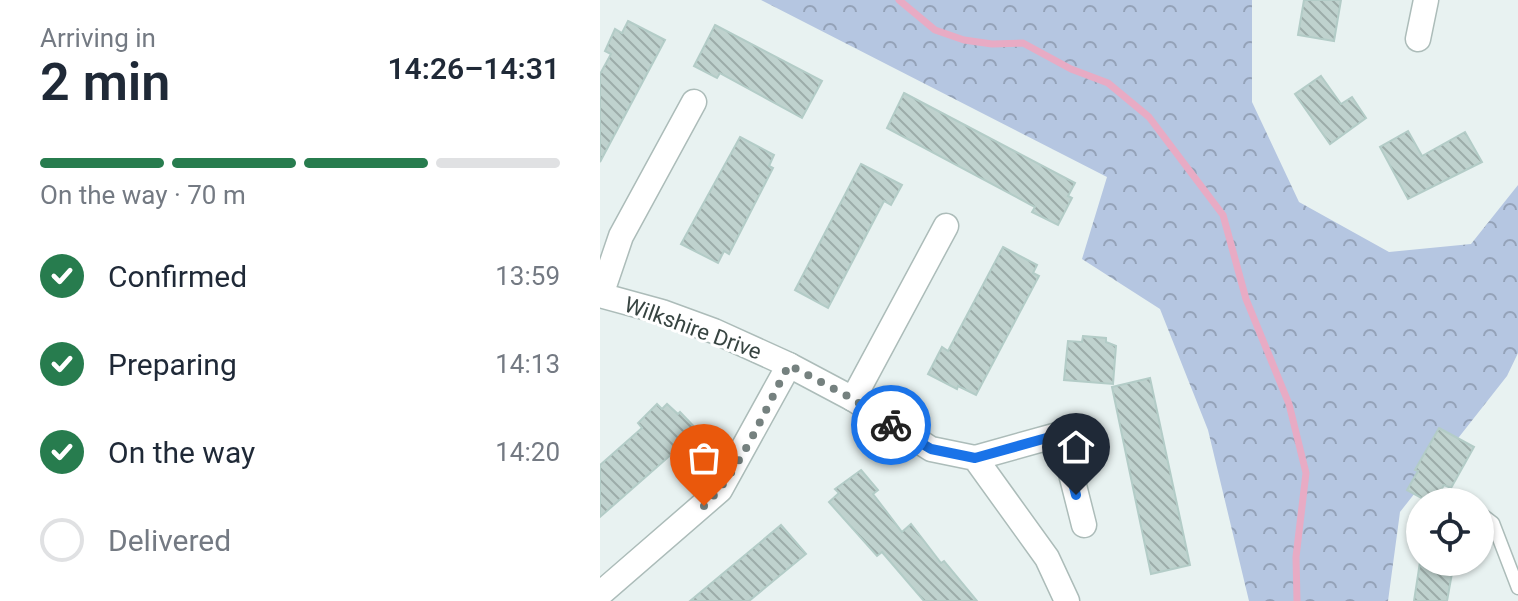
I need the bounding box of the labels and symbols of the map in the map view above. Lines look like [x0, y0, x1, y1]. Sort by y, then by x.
street label: Wilkshire Drive [621, 292, 765, 364]
courier [851, 385, 931, 465]
pin [1042, 413, 1110, 495]
pin [670, 424, 738, 506]

